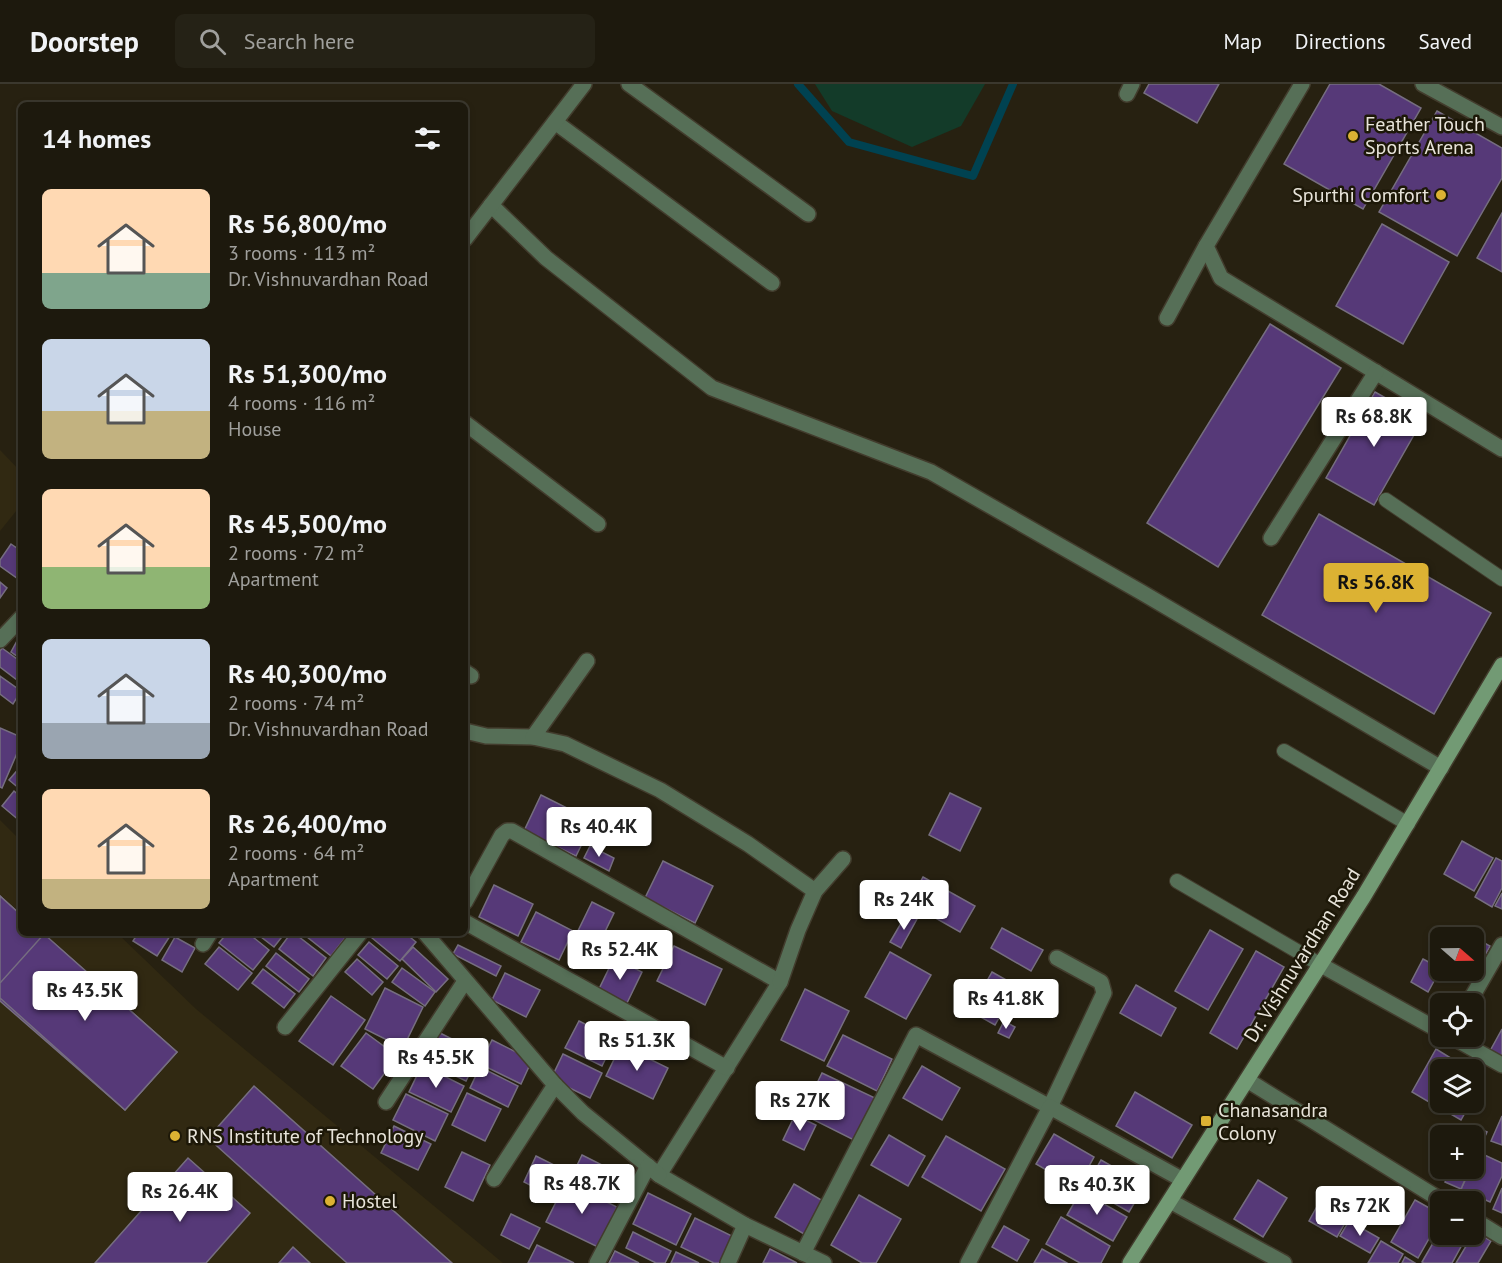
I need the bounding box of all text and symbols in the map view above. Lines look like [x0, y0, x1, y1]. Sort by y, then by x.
search box [175, 14, 595, 68]
text: Doorstep [30, 23, 139, 60]
icon: search [196, 25, 229, 58]
text: Search here [244, 27, 355, 55]
text: Map [1223, 28, 1262, 55]
text: Directions [1295, 28, 1386, 55]
text: Saved [1419, 28, 1472, 55]
place label: Feather Touch Sports Arena [1365, 111, 1485, 160]
text: 14 homes [42, 122, 151, 155]
icon: filters [411, 122, 444, 155]
marker: Feather Touch Sports Arena [1346, 129, 1360, 143]
place label: Spurthi Comfort [1292, 182, 1429, 208]
marker: Spurthi Comfort [1434, 188, 1448, 202]
text: Rs 56,800/mo [228, 207, 387, 240]
icon: home [90, 213, 162, 285]
text: 3 rooms · 113 m² [228, 240, 375, 266]
text: Dr. Vishnuvardhan Road [228, 266, 429, 292]
text: Rs 51,300/mo [228, 357, 387, 390]
icon: home [90, 363, 162, 435]
text: 4 rooms · 116 m² [228, 390, 375, 416]
pin: Rs 68.8K [1312, 397, 1436, 448]
text: Rs 68.8K [1336, 403, 1412, 429]
text: House [228, 416, 282, 442]
text: Rs 45,500/mo [228, 507, 387, 540]
icon: home [90, 513, 162, 585]
text: 2 rooms · 72 m² [228, 540, 364, 566]
pin: Rs 56.8K [1314, 563, 1438, 614]
text: Apartment [228, 566, 319, 592]
text: Rs 56.8K [1338, 569, 1414, 595]
text: Rs 40,300/mo [228, 657, 387, 690]
icon: home [90, 663, 162, 735]
text: 2 rooms · 74 m² [228, 690, 364, 716]
text: Dr. Vishnuvardhan Road [228, 716, 429, 742]
text: Rs 26,400/mo [228, 807, 387, 840]
pin: Rs 40.4K [537, 807, 661, 858]
icon: home [90, 813, 162, 885]
text: Rs 40.4K [561, 813, 637, 839]
text: 2 rooms · 64 m² [228, 840, 364, 866]
street label: Dr. Vishnuvardhan Road [1238, 863, 1366, 1047]
text: Apartment [228, 866, 319, 892]
pin: Rs 24K [855, 880, 953, 931]
text: Rs 24K [874, 886, 934, 912]
north arrow [1430, 927, 1484, 981]
map controls [1430, 927, 1484, 1245]
pin: Rs 52.4K [558, 930, 682, 981]
text: Rs 52.4K [582, 936, 658, 962]
pin: Rs 43.5K [23, 971, 147, 1022]
text: Rs 43.5K [47, 977, 123, 1003]
pin: Rs 41.8K [944, 979, 1068, 1030]
text: Rs 41.8K [968, 985, 1044, 1011]
button: locate [1430, 993, 1484, 1047]
pin: Rs 51.3K [575, 1021, 699, 1072]
text: Rs 51.3K [599, 1027, 675, 1053]
pin: Rs 45.5K [374, 1038, 498, 1089]
text: Rs 45.5K [398, 1044, 474, 1070]
button: layers [1430, 1059, 1484, 1113]
pin: Rs 27K [751, 1081, 849, 1132]
text: Rs 27K [770, 1087, 830, 1113]
place label: Chanasandra Colony [1218, 1097, 1328, 1146]
marker: Chanasandra Colony [1199, 1114, 1213, 1128]
place label: RNS Institute of Technology [187, 1123, 424, 1149]
button: + [1430, 1125, 1484, 1179]
marker: RNS Institute of Technology [168, 1129, 182, 1143]
pin: Rs 48.7K [520, 1164, 644, 1215]
pin: Rs 40.3K [1035, 1165, 1159, 1216]
text: Rs 48.7K [544, 1170, 620, 1196]
text: Rs 40.3K [1059, 1171, 1135, 1197]
pin: Rs 26.4K [118, 1172, 242, 1223]
text: Rs 26.4K [142, 1178, 218, 1204]
pin: Rs 72K [1311, 1186, 1409, 1237]
place label: Hostel [342, 1188, 397, 1214]
button: − [1430, 1191, 1484, 1245]
text: Rs 72K [1330, 1192, 1390, 1218]
marker: Hostel [323, 1194, 337, 1208]

